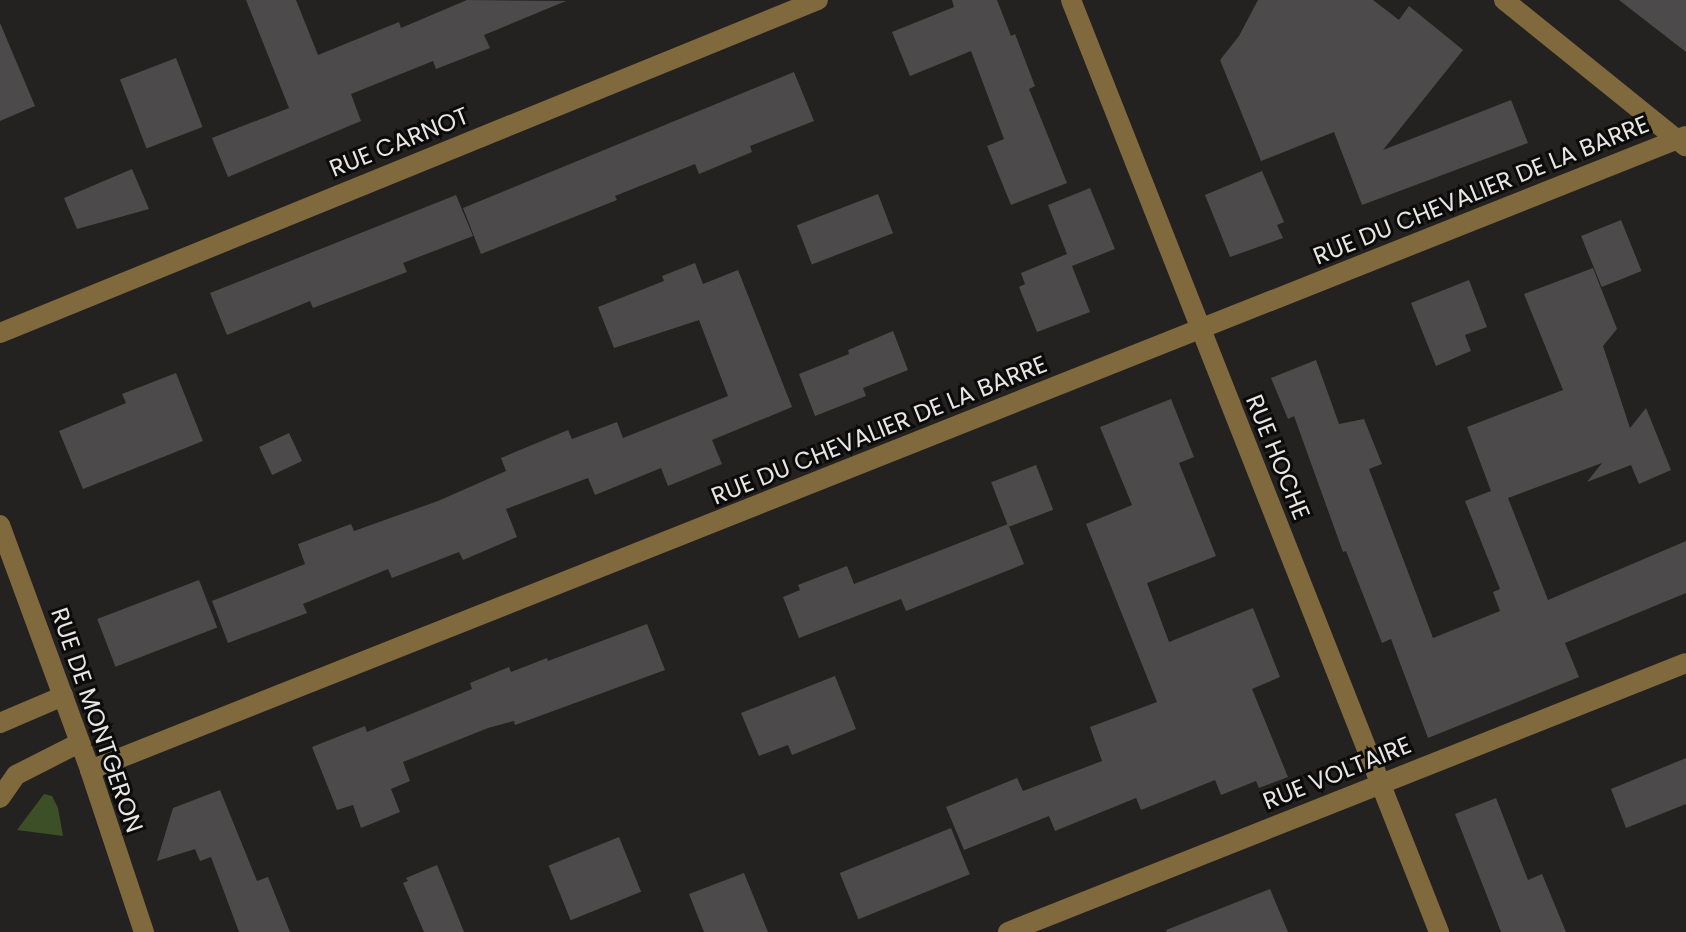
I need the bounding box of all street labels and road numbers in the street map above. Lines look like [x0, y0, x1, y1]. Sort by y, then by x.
street label: RUE CARNOT [325, 101, 473, 183]
street label: RUE DU CHEVALIER DE LA BARRE [1309, 109, 1653, 271]
street label: RUE DU CHEVALIER DE LA BARRE [707, 349, 1051, 511]
street label: RUE HOCHE [1240, 390, 1316, 524]
street label: RUE DE MONTGERON [45, 604, 149, 836]
street label: RUE VOLTAIRE [1259, 730, 1415, 816]

